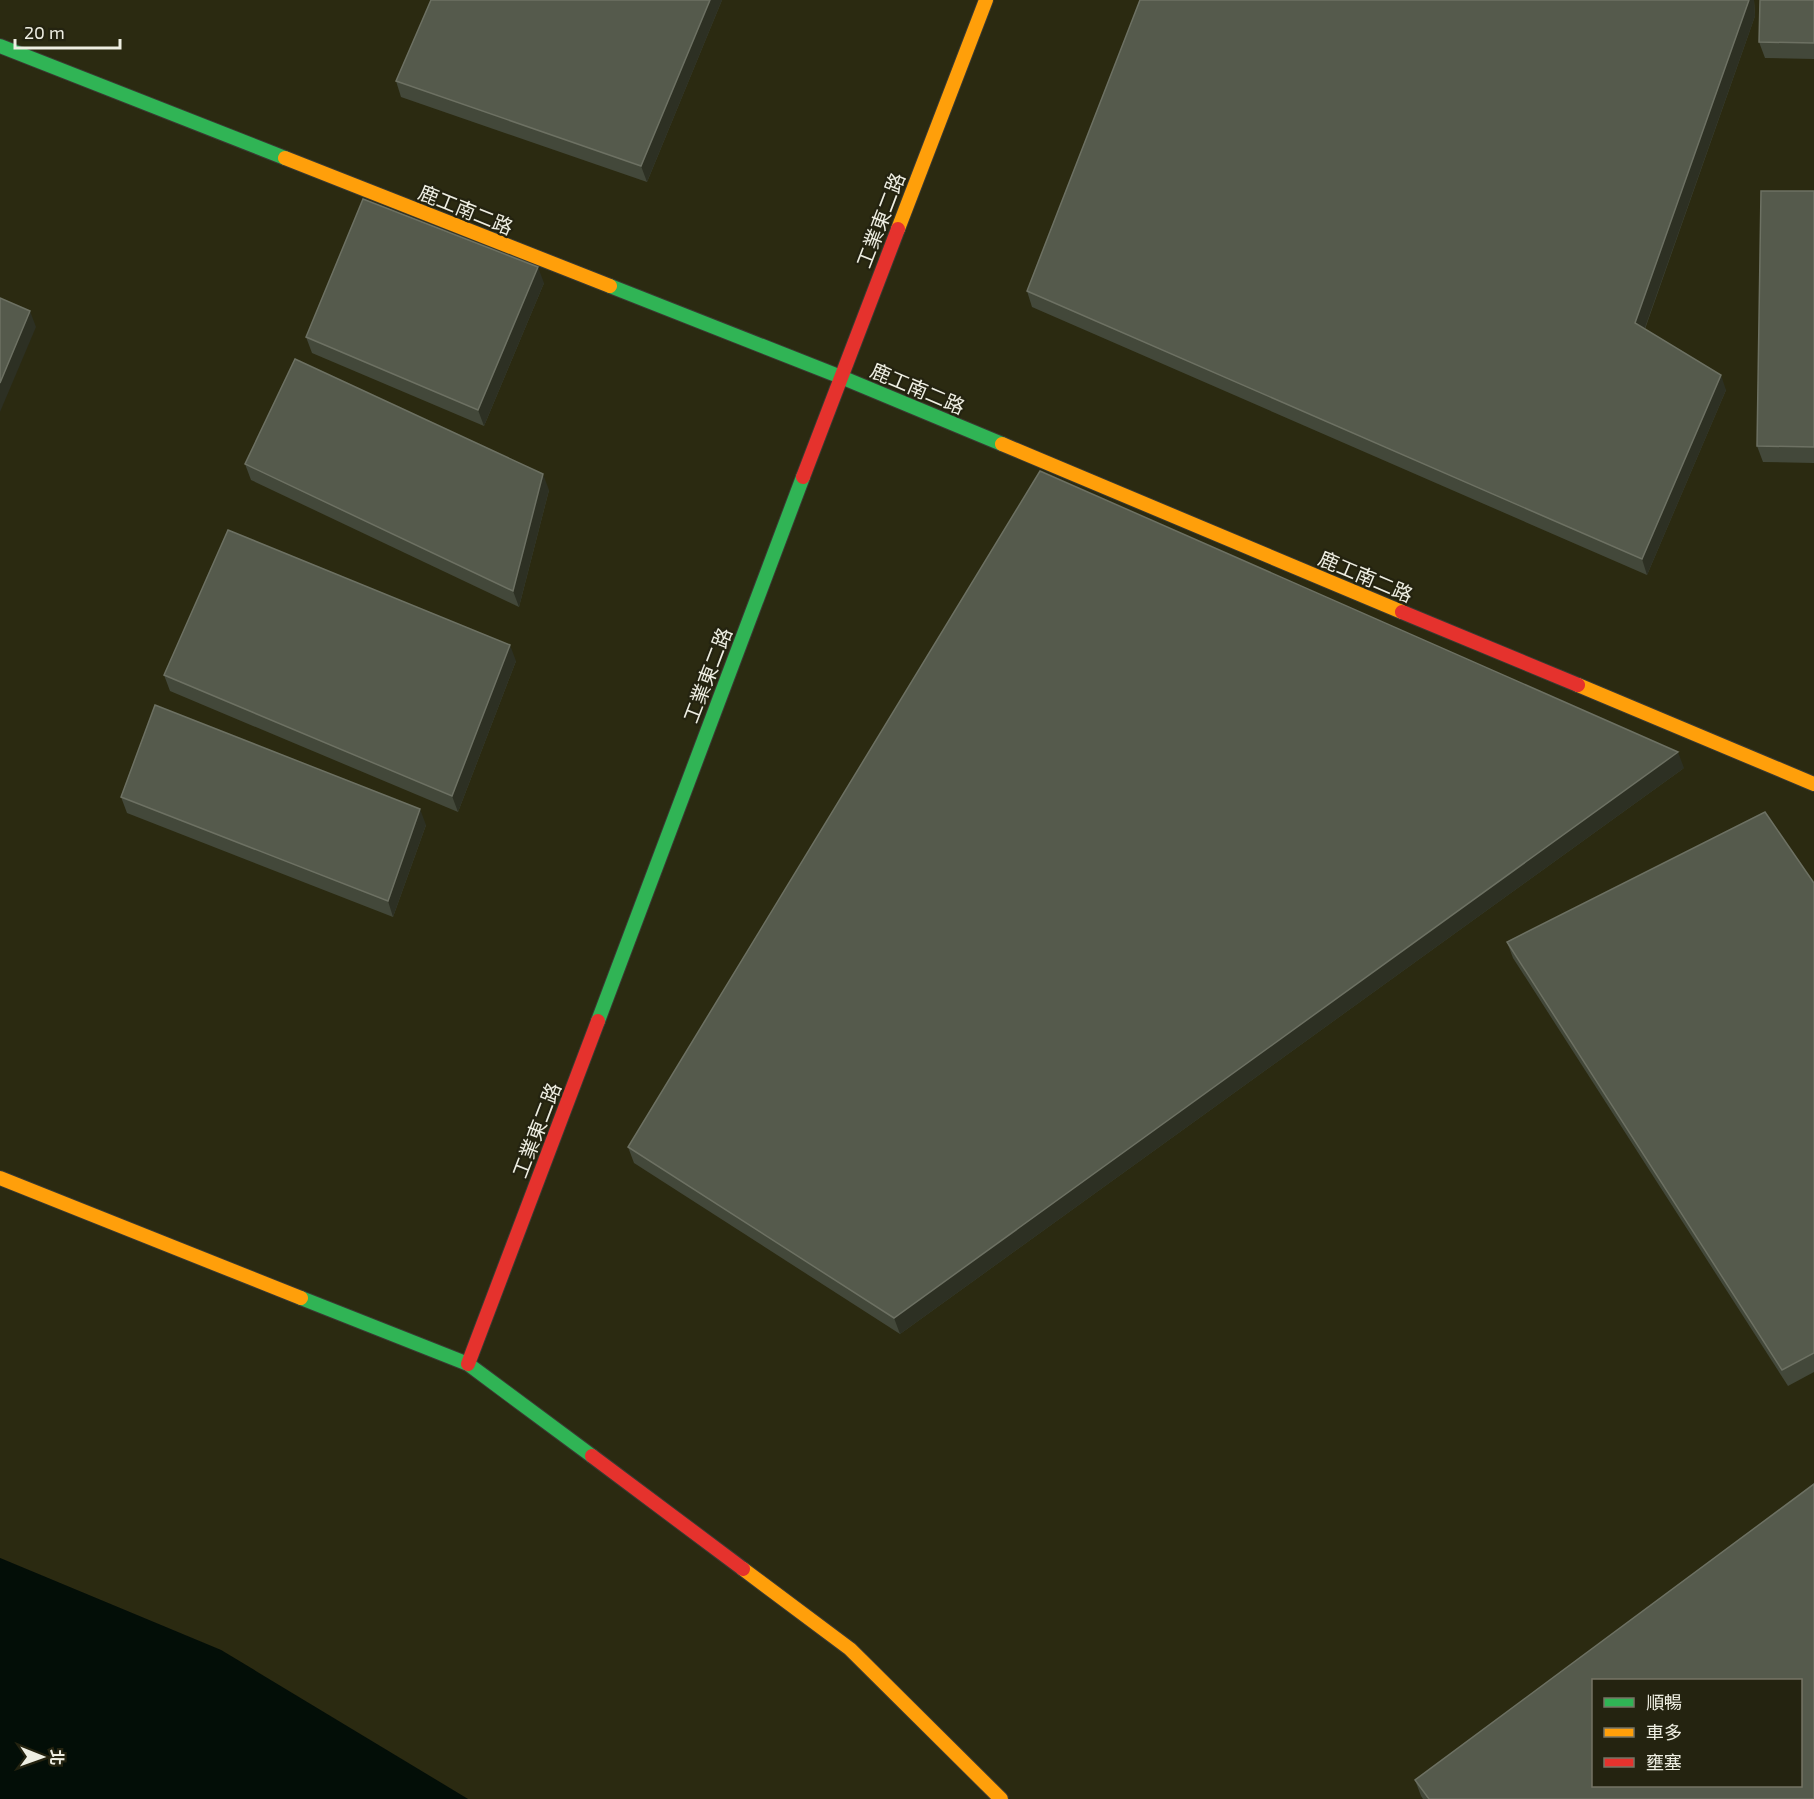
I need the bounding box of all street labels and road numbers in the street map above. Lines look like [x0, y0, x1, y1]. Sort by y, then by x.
street label: 工業東二路 [851, 169, 909, 271]
street label: 鹿工南二路 [415, 179, 517, 239]
street label: 鹿工南二路 [867, 357, 969, 419]
street label: 鹿工南二路 [1315, 545, 1417, 607]
street label: 工業東二路 [678, 624, 736, 726]
street label: 工業東二路 [507, 1079, 565, 1181]

